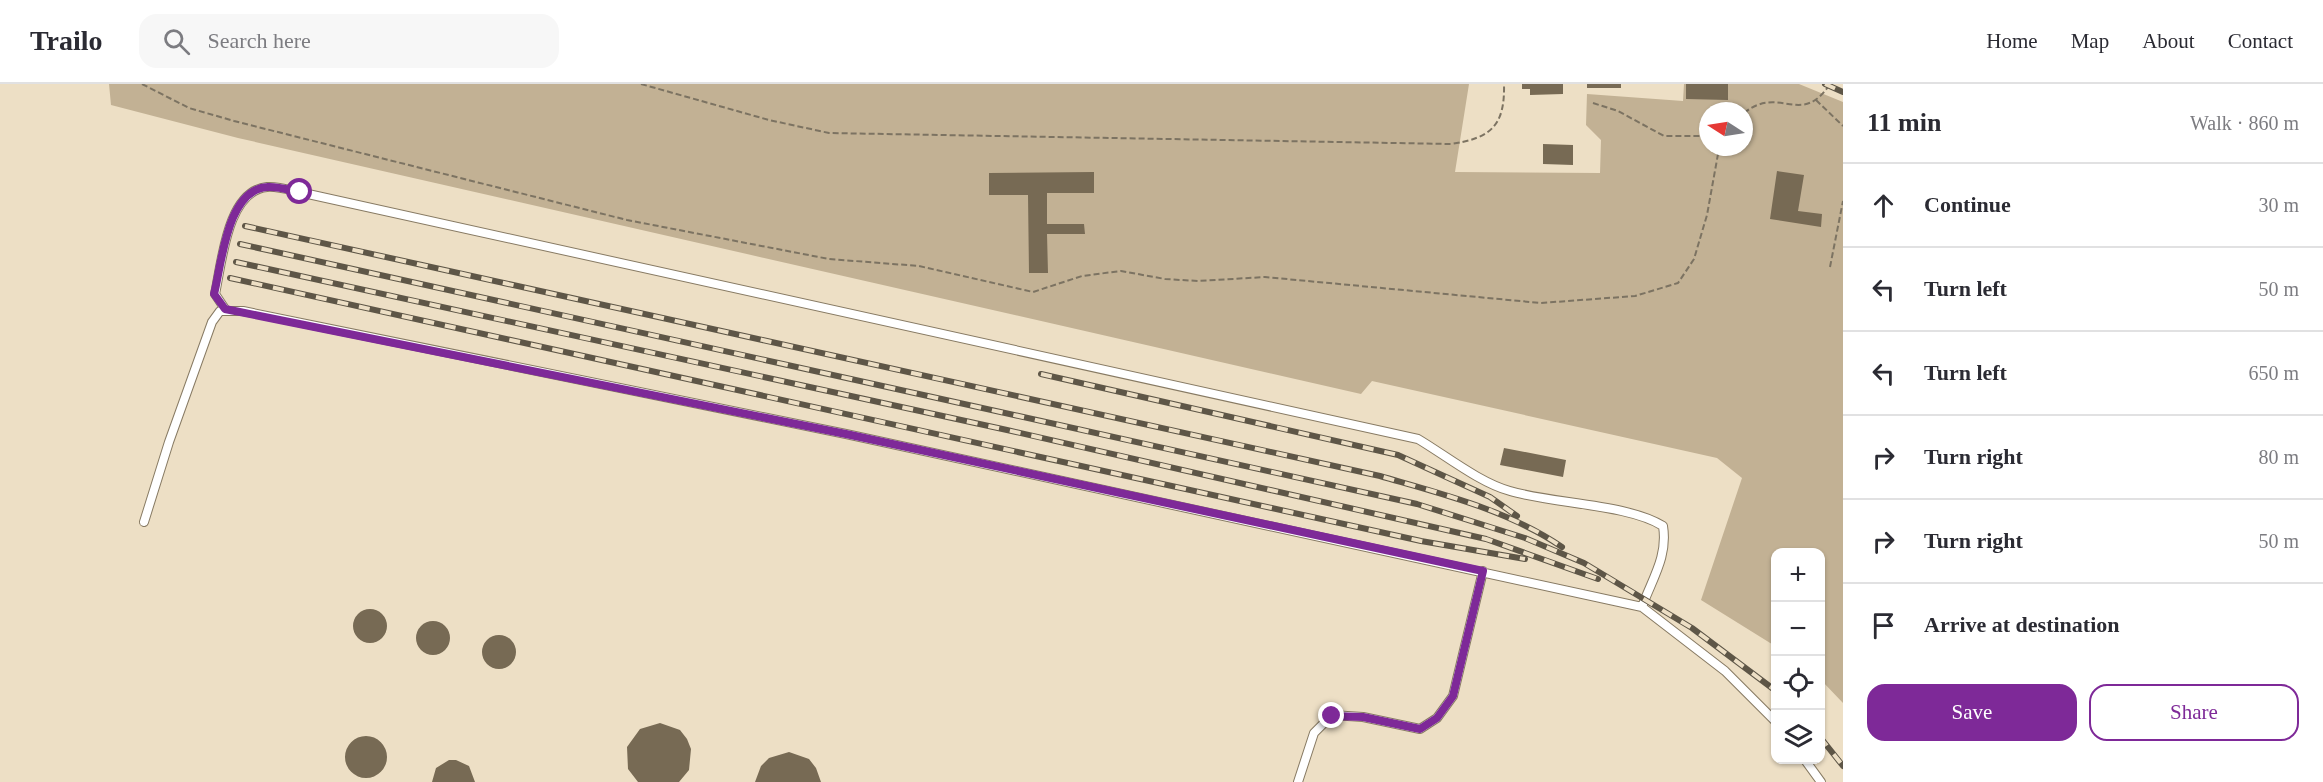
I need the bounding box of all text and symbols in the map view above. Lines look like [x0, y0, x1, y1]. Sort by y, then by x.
search box [139, 14, 559, 68]
text: Trailo [30, 25, 103, 56]
icon: search [160, 25, 193, 58]
text: Search here [208, 28, 311, 53]
text: Home [1986, 29, 2038, 53]
text: Map [2071, 29, 2109, 53]
text: About [2142, 29, 2195, 53]
text: Contact [2228, 29, 2293, 53]
north arrow [1699, 102, 1753, 156]
text: 11 min [1867, 108, 1941, 137]
text: Walk · 860 m [2190, 112, 2299, 134]
route start [286, 178, 312, 204]
icon: ahead [1867, 189, 1900, 222]
text: Continue [1924, 192, 2011, 217]
text: 30 m [2258, 194, 2299, 216]
icon: left [1867, 273, 1900, 306]
text: Turn left [1924, 276, 2007, 301]
text: 50 m [2258, 278, 2299, 300]
icon: left [1867, 357, 1900, 390]
text: Turn left [1924, 360, 2007, 385]
text: 650 m [2248, 362, 2299, 384]
icon: right [1867, 441, 1900, 474]
text: Turn right [1924, 444, 2023, 469]
text: 80 m [2258, 446, 2299, 468]
icon: right [1867, 525, 1900, 558]
text: Turn right [1924, 528, 2023, 553]
text: 50 m [2258, 530, 2299, 552]
map controls [1771, 548, 1825, 764]
button: + [1771, 548, 1825, 602]
button: − [1771, 602, 1825, 656]
icon: arrive [1867, 609, 1900, 642]
text: Arrive at destination [1924, 612, 2120, 637]
button: locate [1771, 656, 1825, 710]
button: Save [1867, 684, 2077, 741]
button: Share [2089, 684, 2299, 741]
route end [1318, 702, 1344, 728]
button: layers [1771, 710, 1825, 764]

